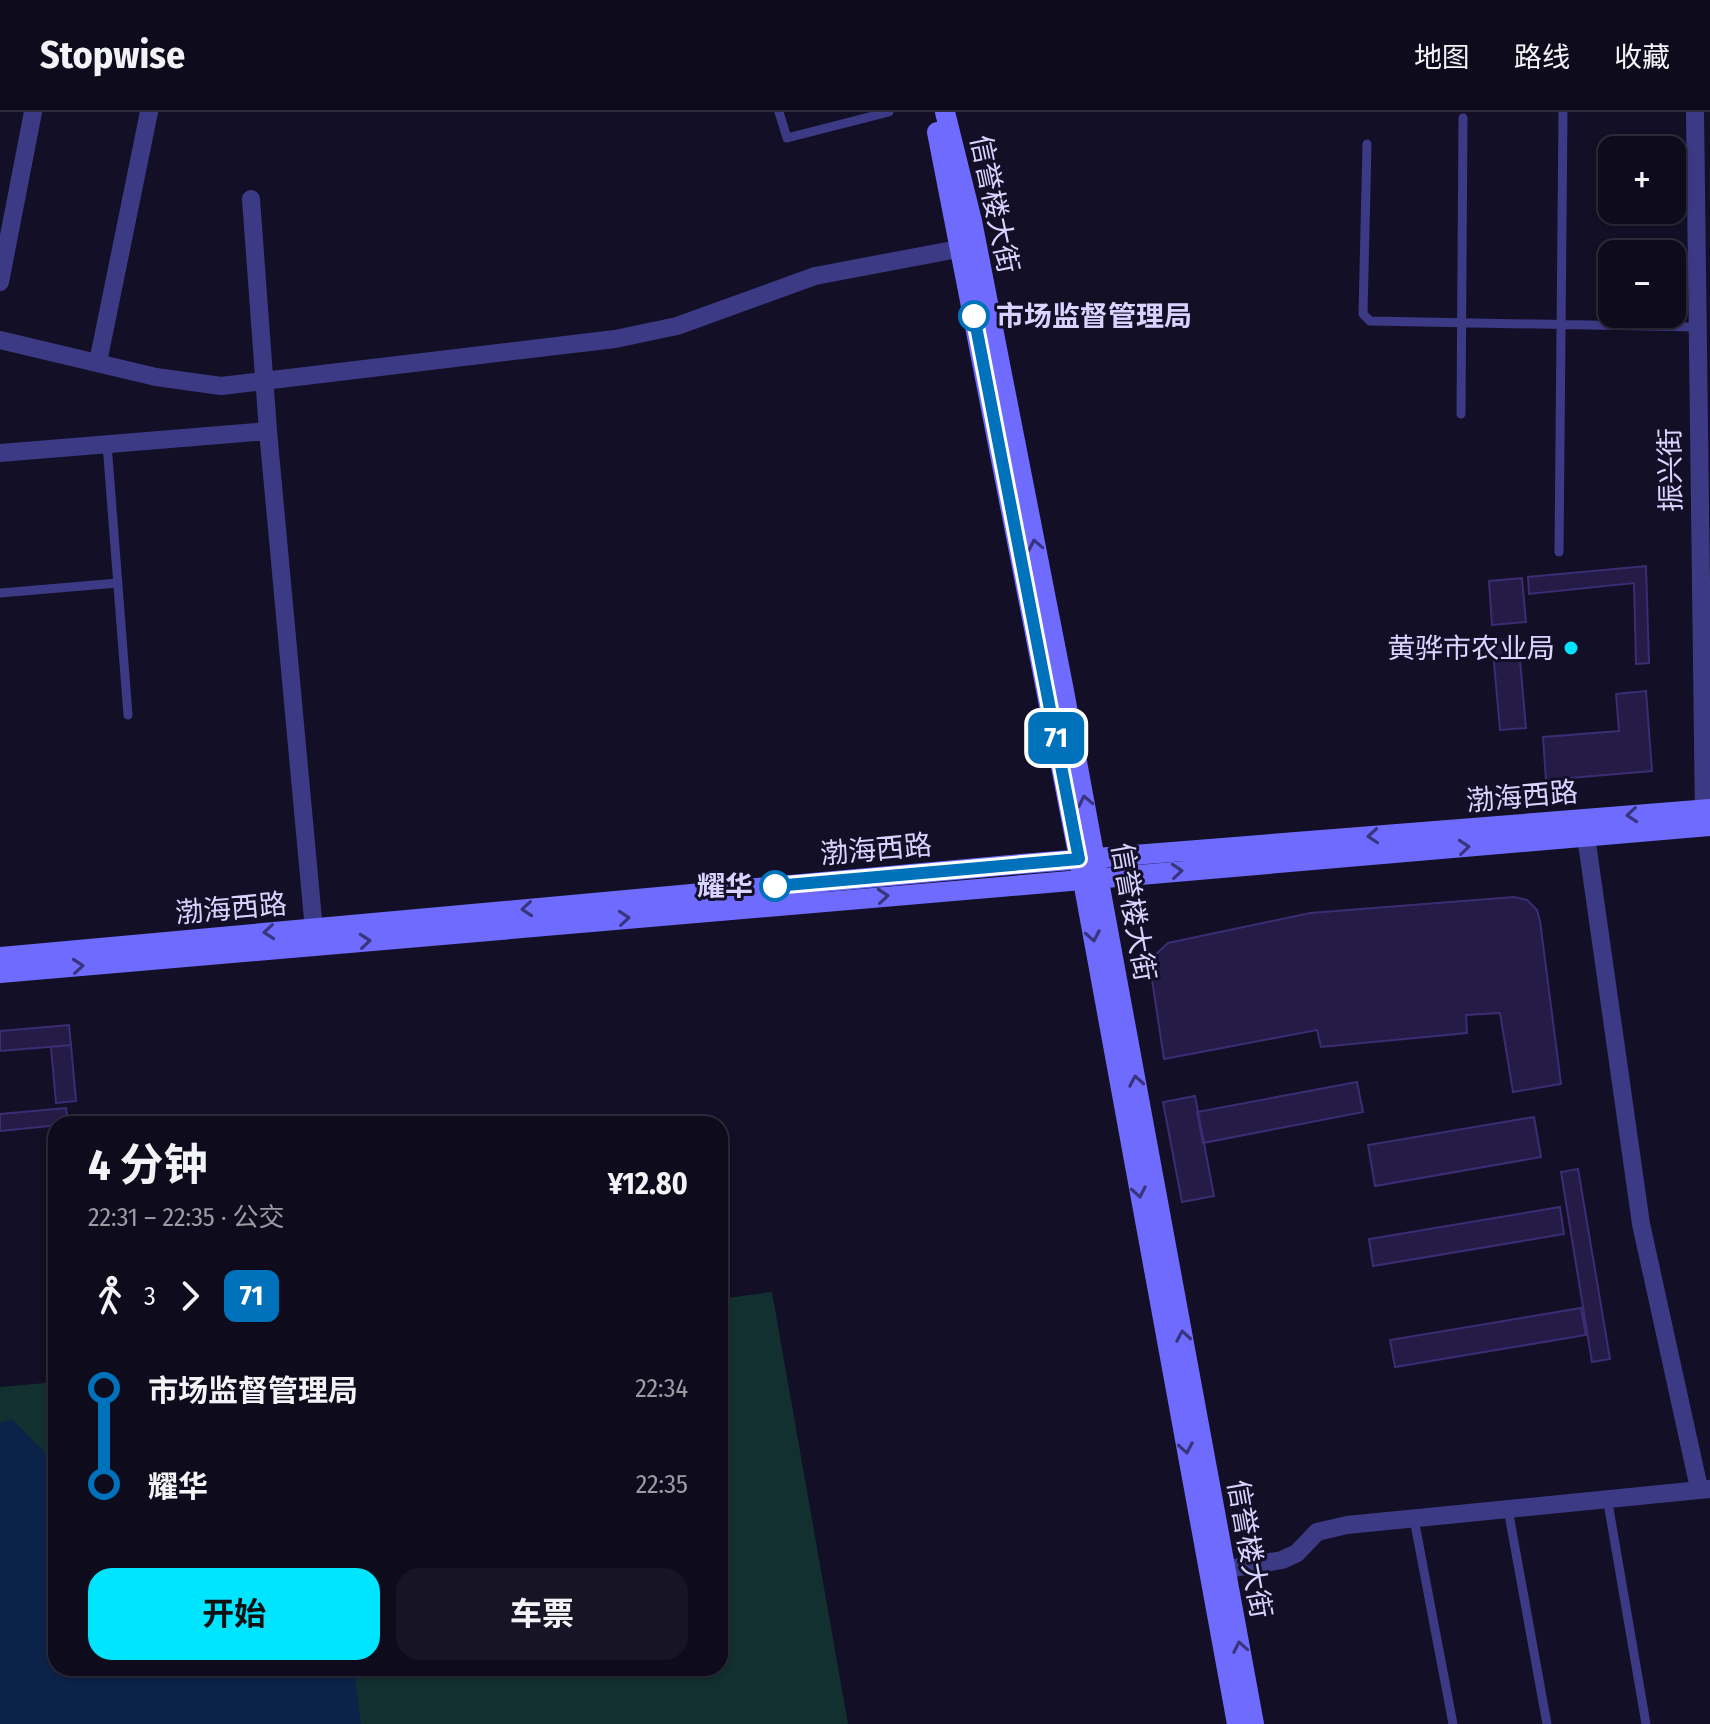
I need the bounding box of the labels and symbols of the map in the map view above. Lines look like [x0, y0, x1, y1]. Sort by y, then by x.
street label: 信誉楼大街 [964, 132, 1025, 276]
place label: 市场监督管理局 [996, 300, 1192, 333]
marker: 市场监督管理局 [959, 301, 989, 331]
street label: 振兴街 [1653, 428, 1688, 512]
one-way arrow [1027, 539, 1044, 553]
place label: 黄骅市农业局 [1387, 632, 1555, 665]
marker: 黄骅市农业局 [1562, 639, 1580, 657]
line badge: 71 [1020, 712, 1092, 764]
street label: 渤海西路 [1465, 775, 1579, 818]
one-way arrow [1077, 794, 1094, 807]
one-way arrow [1625, 807, 1638, 824]
one-way arrow [1366, 827, 1379, 844]
street label: 渤海西路 [819, 828, 933, 871]
one-way arrow [1458, 838, 1471, 855]
street label: 信誉楼大街 [1105, 840, 1162, 984]
one-way arrow [1171, 862, 1184, 879]
place label: 耀华 [697, 870, 753, 903]
marker: 耀华 [760, 871, 790, 901]
street label: 渤海西路 [174, 887, 288, 930]
one-way arrow [877, 888, 890, 905]
one-way arrow [520, 900, 533, 917]
one-way arrow [618, 910, 631, 927]
one-way arrow [262, 924, 275, 941]
one-way arrow [1084, 929, 1101, 943]
one-way arrow [359, 933, 372, 950]
one-way arrow [72, 958, 85, 975]
one-way arrow [1129, 1074, 1146, 1087]
one-way arrow [1130, 1185, 1147, 1198]
one-way arrow [1175, 1330, 1192, 1343]
one-way arrow [1176, 1441, 1193, 1454]
street label: 信誉楼大街 [1221, 1477, 1278, 1621]
one-way arrow [1232, 1641, 1249, 1654]

